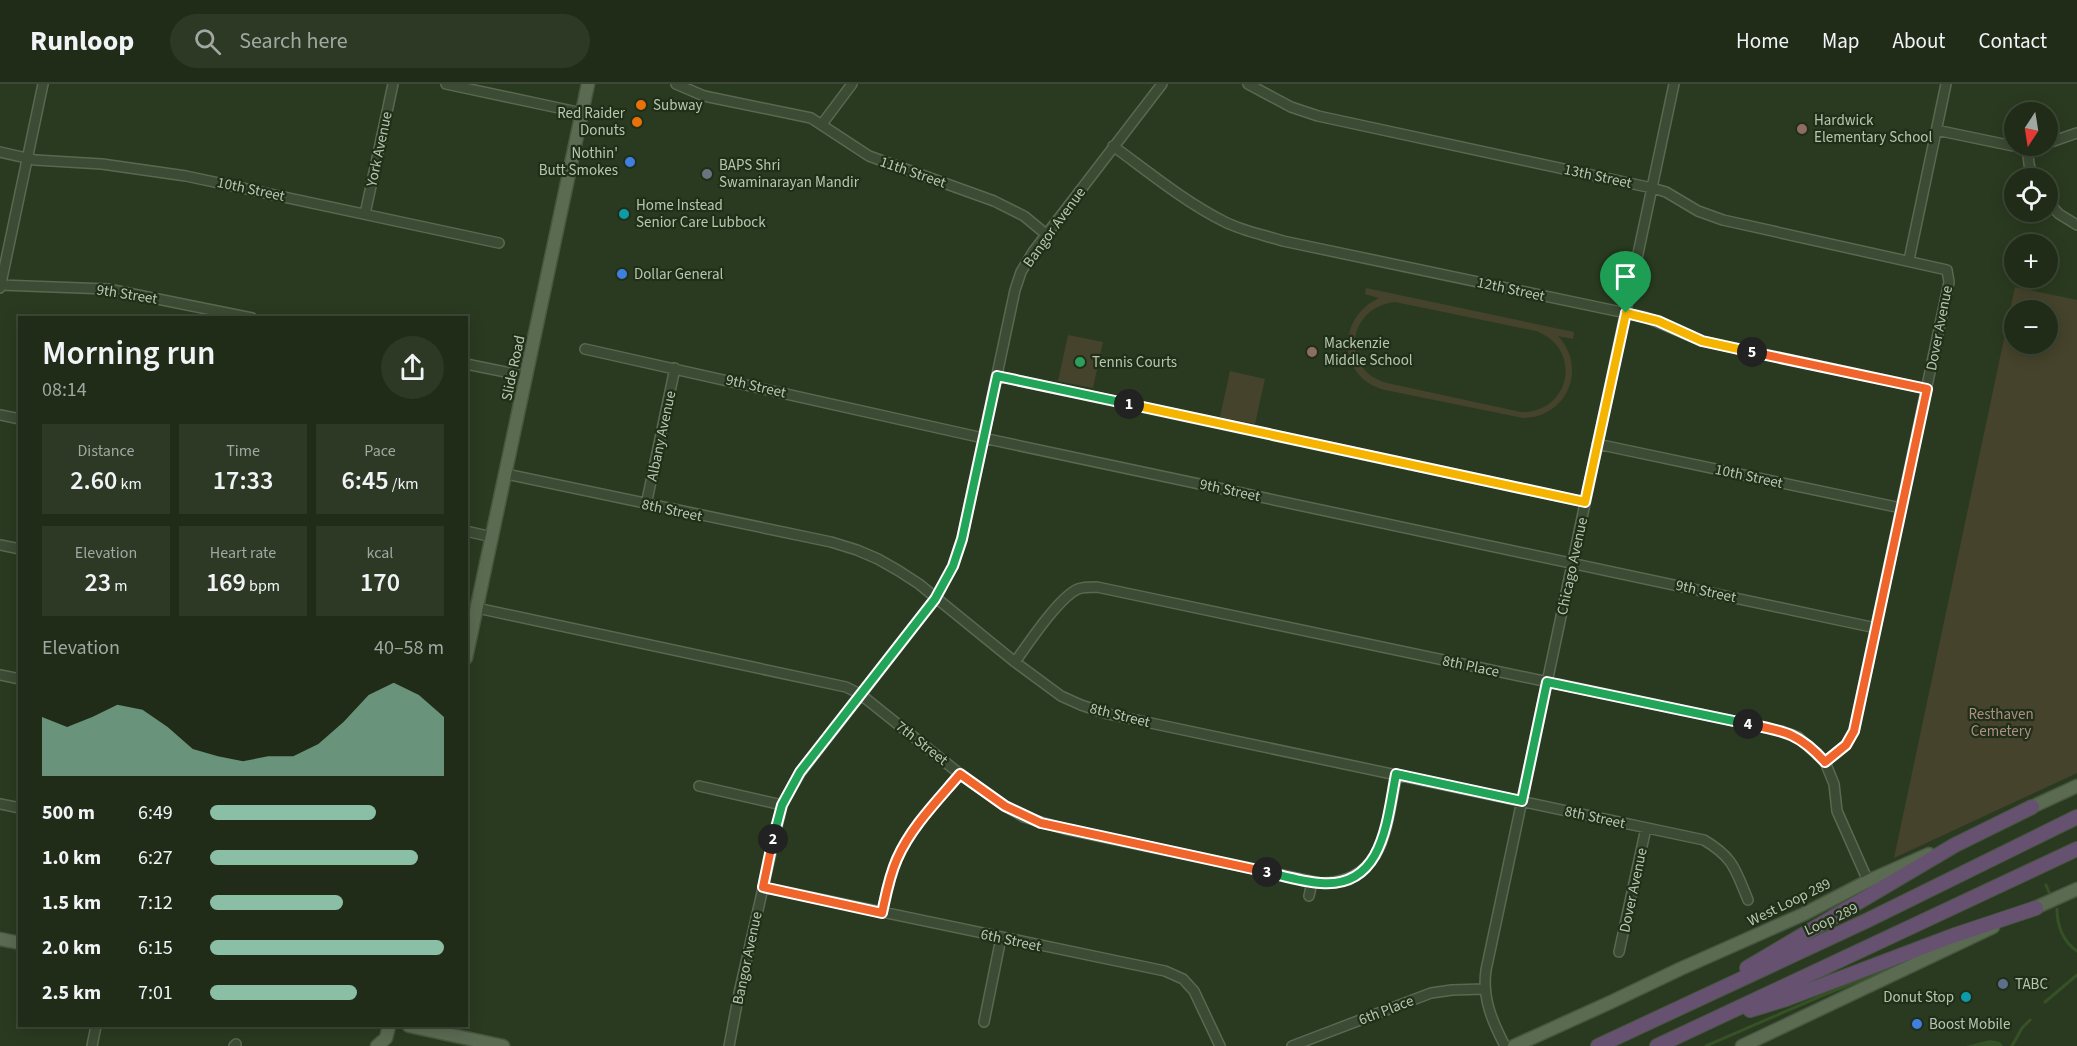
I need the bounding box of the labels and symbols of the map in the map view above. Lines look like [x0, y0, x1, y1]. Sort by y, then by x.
place label: Subway [653, 95, 703, 116]
marker: Subway [634, 98, 648, 112]
north arrow [2004, 102, 2058, 156]
place label: Red Raider Donuts [557, 103, 626, 141]
street label: York Avenue [361, 109, 398, 190]
place label: Hardwick Elementary School [1814, 110, 1932, 148]
marker: Red Raider Donuts [630, 115, 644, 129]
marker: Hardwick Elementary School [1795, 122, 1809, 136]
place label: Nothin' Butt Smokes [539, 143, 618, 181]
street label: 11th Street [877, 151, 949, 194]
marker: Nothin' Butt Smokes [623, 155, 637, 169]
place label: BAPS Shri Swaminarayan Mandir [719, 155, 860, 193]
street label: 13th Street [1562, 159, 1634, 194]
marker: BAPS Shri Swaminarayan Mandir [700, 167, 714, 181]
street label: 10th Street [215, 172, 287, 207]
street label: Bangor Avenue [1018, 183, 1091, 272]
place label: Home Instead Senior Care Lubbock [636, 195, 766, 233]
marker: Home Instead Senior Care Lubbock [617, 207, 631, 221]
pin [1600, 251, 1651, 313]
place label: Dollar General [634, 264, 724, 285]
marker: Dollar General [615, 267, 629, 281]
street label: 12th Street [1475, 272, 1547, 307]
street label: 9th Street [95, 279, 159, 310]
street label: Dover Avenue [1921, 284, 1958, 372]
street label: Slide Road [496, 333, 531, 403]
place label: Mackenzie Middle School [1324, 333, 1413, 371]
pin: 5 [1737, 337, 1767, 367]
marker: Mackenzie Middle School [1305, 345, 1319, 359]
place label: Tennis Courts [1092, 352, 1177, 373]
marker: Tennis Courts [1073, 355, 1087, 369]
street label: 9th Street [724, 369, 788, 404]
street label: Albany Avenue [642, 389, 681, 483]
pin: 1 [1114, 389, 1144, 419]
street label: 10th Street [1713, 459, 1785, 494]
street label: 9th Street [1198, 474, 1262, 507]
street label: 8th Street [640, 494, 704, 527]
street label: Chicago Avenue [1552, 515, 1593, 617]
street label: 9th Street [1674, 575, 1738, 608]
street label: 8th Place [1441, 650, 1501, 683]
street label: 8th Street [1088, 698, 1152, 733]
park label: Resthaven Cemetery [1968, 704, 2034, 742]
pin: 4 [1733, 709, 1763, 739]
street label: 7th Street [891, 716, 952, 771]
street label: 8th Street [1563, 801, 1627, 834]
pin: 2 [758, 824, 788, 854]
street label: Dover Avenue [1614, 846, 1653, 934]
pin: 3 [1252, 857, 1282, 887]
street label: West Loop 289 [1744, 874, 1834, 930]
street label: Loop 289 [1801, 899, 1861, 939]
street label: Bangor Avenue [727, 910, 768, 1007]
street label: 6th Street [979, 924, 1043, 957]
place label: TABC [2015, 974, 2048, 995]
marker: TABC [1996, 977, 2010, 991]
place label: Donut Stop [1883, 987, 1954, 1008]
street label: 6th Place [1356, 990, 1417, 1031]
marker: Donut Stop [1959, 990, 1973, 1004]
place label: Boost Mobile [1929, 1014, 2010, 1035]
marker: Boost Mobile [1910, 1017, 1924, 1031]

